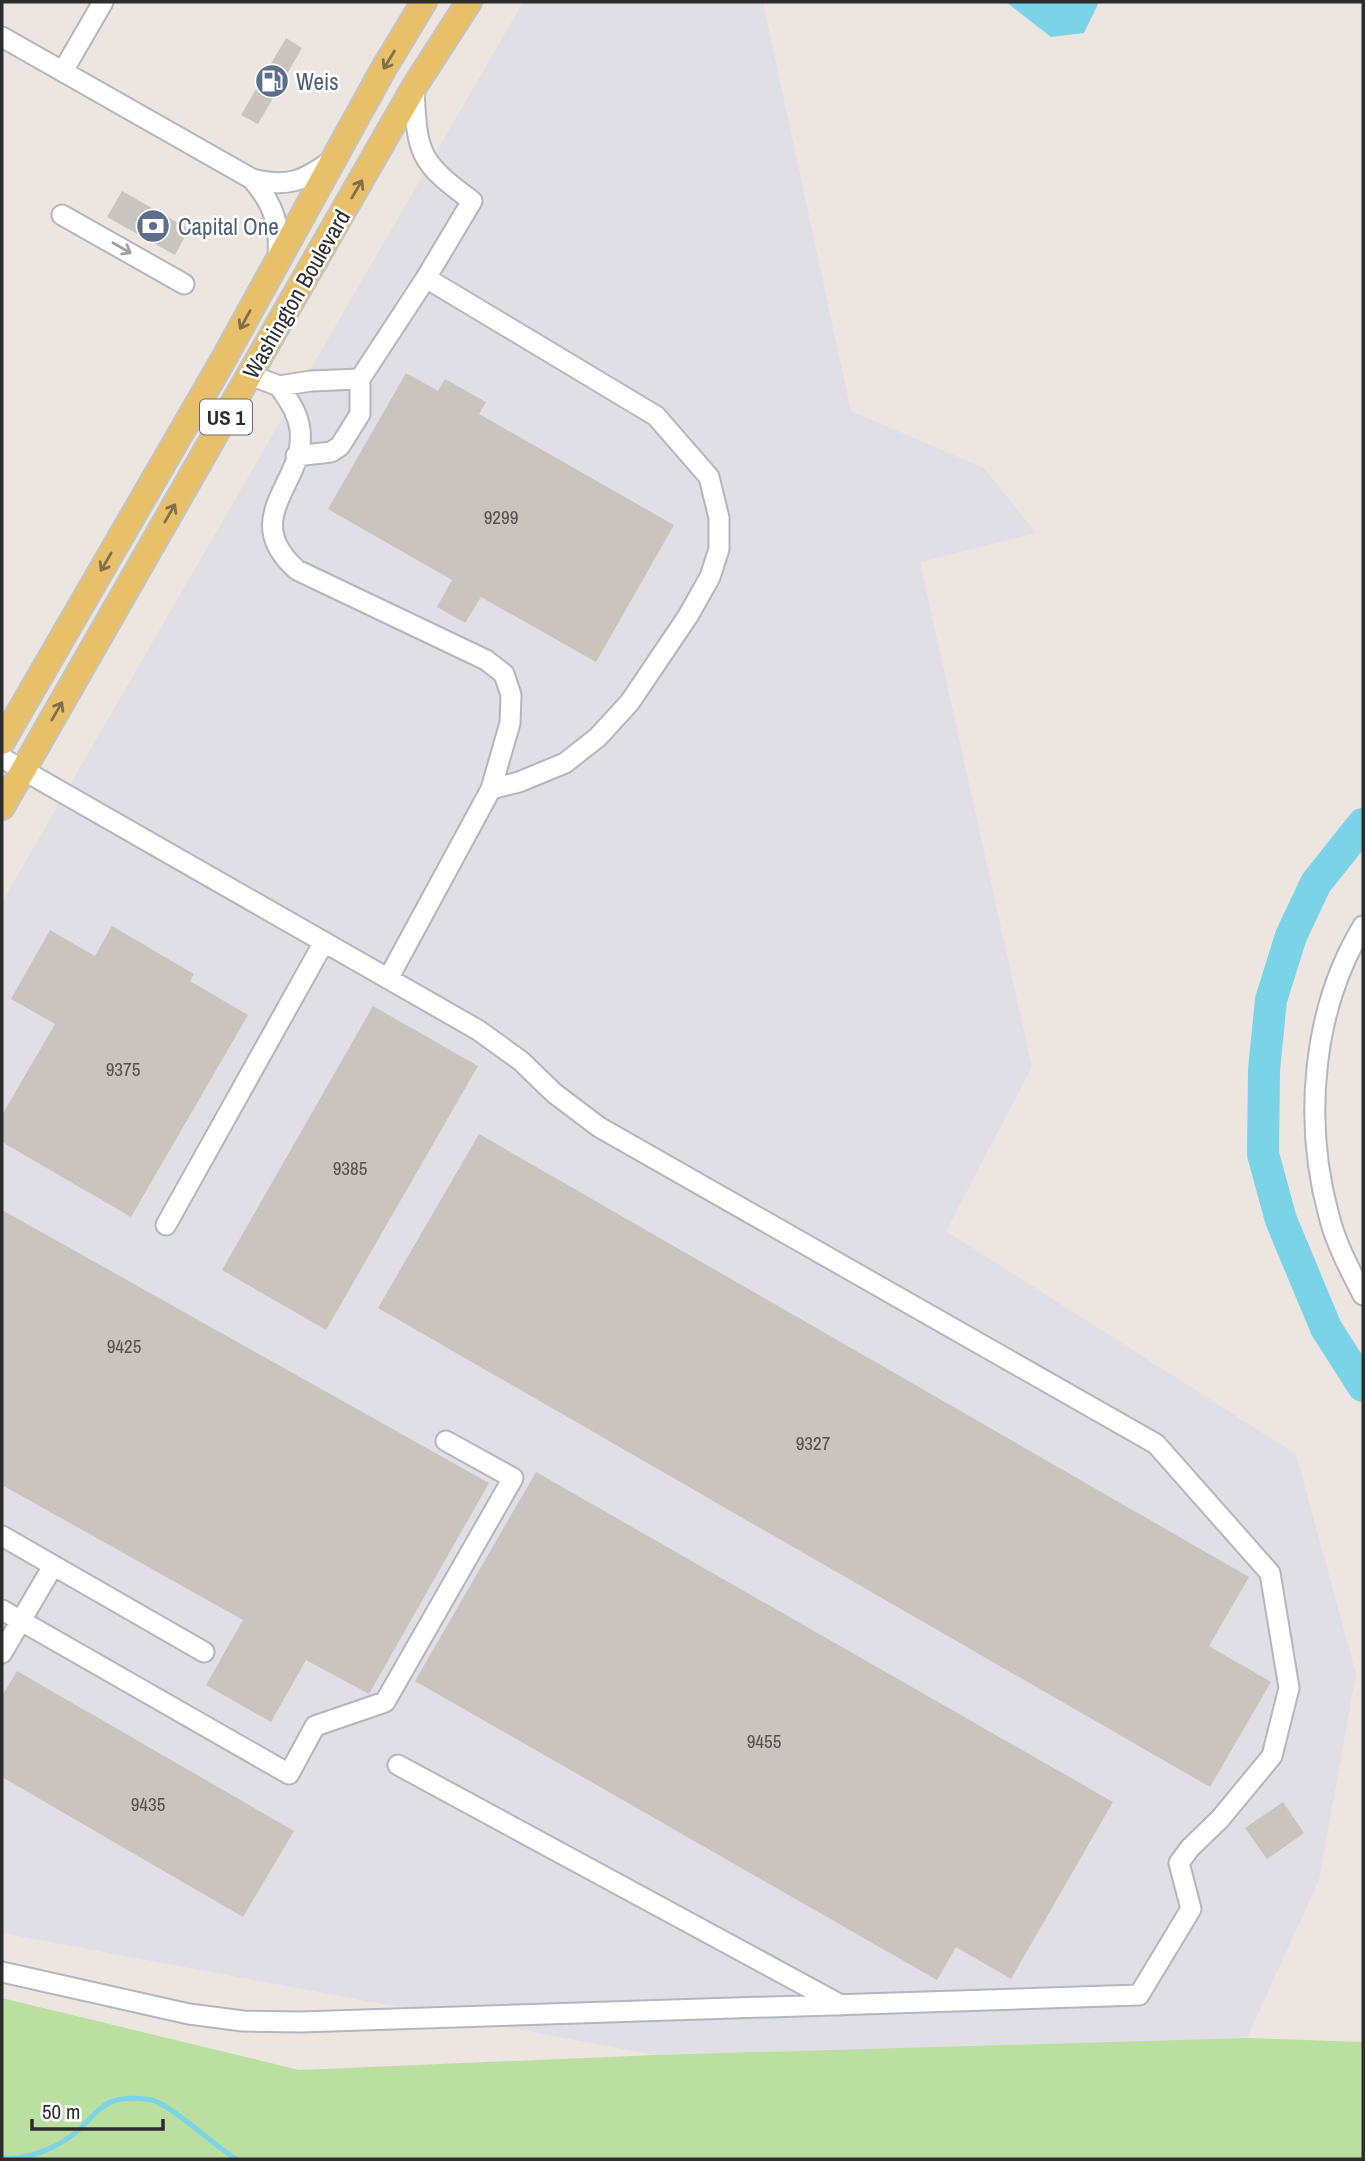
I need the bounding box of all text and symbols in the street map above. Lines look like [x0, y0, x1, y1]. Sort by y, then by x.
one-way arrow [382, 50, 396, 70]
fuel station icon: Weis [253, 62, 291, 100]
place label: Weis [296, 66, 339, 97]
one-way arrow [350, 179, 364, 199]
street label: Washington Boulevard [235, 204, 357, 384]
bank icon: Capital One [134, 207, 172, 245]
place label: Capital One [178, 211, 279, 242]
one-way arrow [111, 241, 131, 255]
one-way arrow [238, 309, 252, 329]
road number: US 1 [200, 400, 252, 434]
one-way arrow [164, 504, 178, 524]
house number: 9299 [484, 504, 518, 530]
one-way arrow [99, 551, 113, 571]
one-way arrow [50, 701, 64, 721]
house number: 9375 [106, 1056, 141, 1082]
house number: 9385 [333, 1155, 368, 1181]
house number: 9425 [107, 1333, 142, 1359]
house number: 9327 [796, 1430, 831, 1456]
house number: 9455 [747, 1728, 782, 1754]
house number: 9435 [131, 1791, 166, 1817]
scale bar [32, 2088, 163, 2132]
text: 50 m [42, 2097, 80, 2126]

